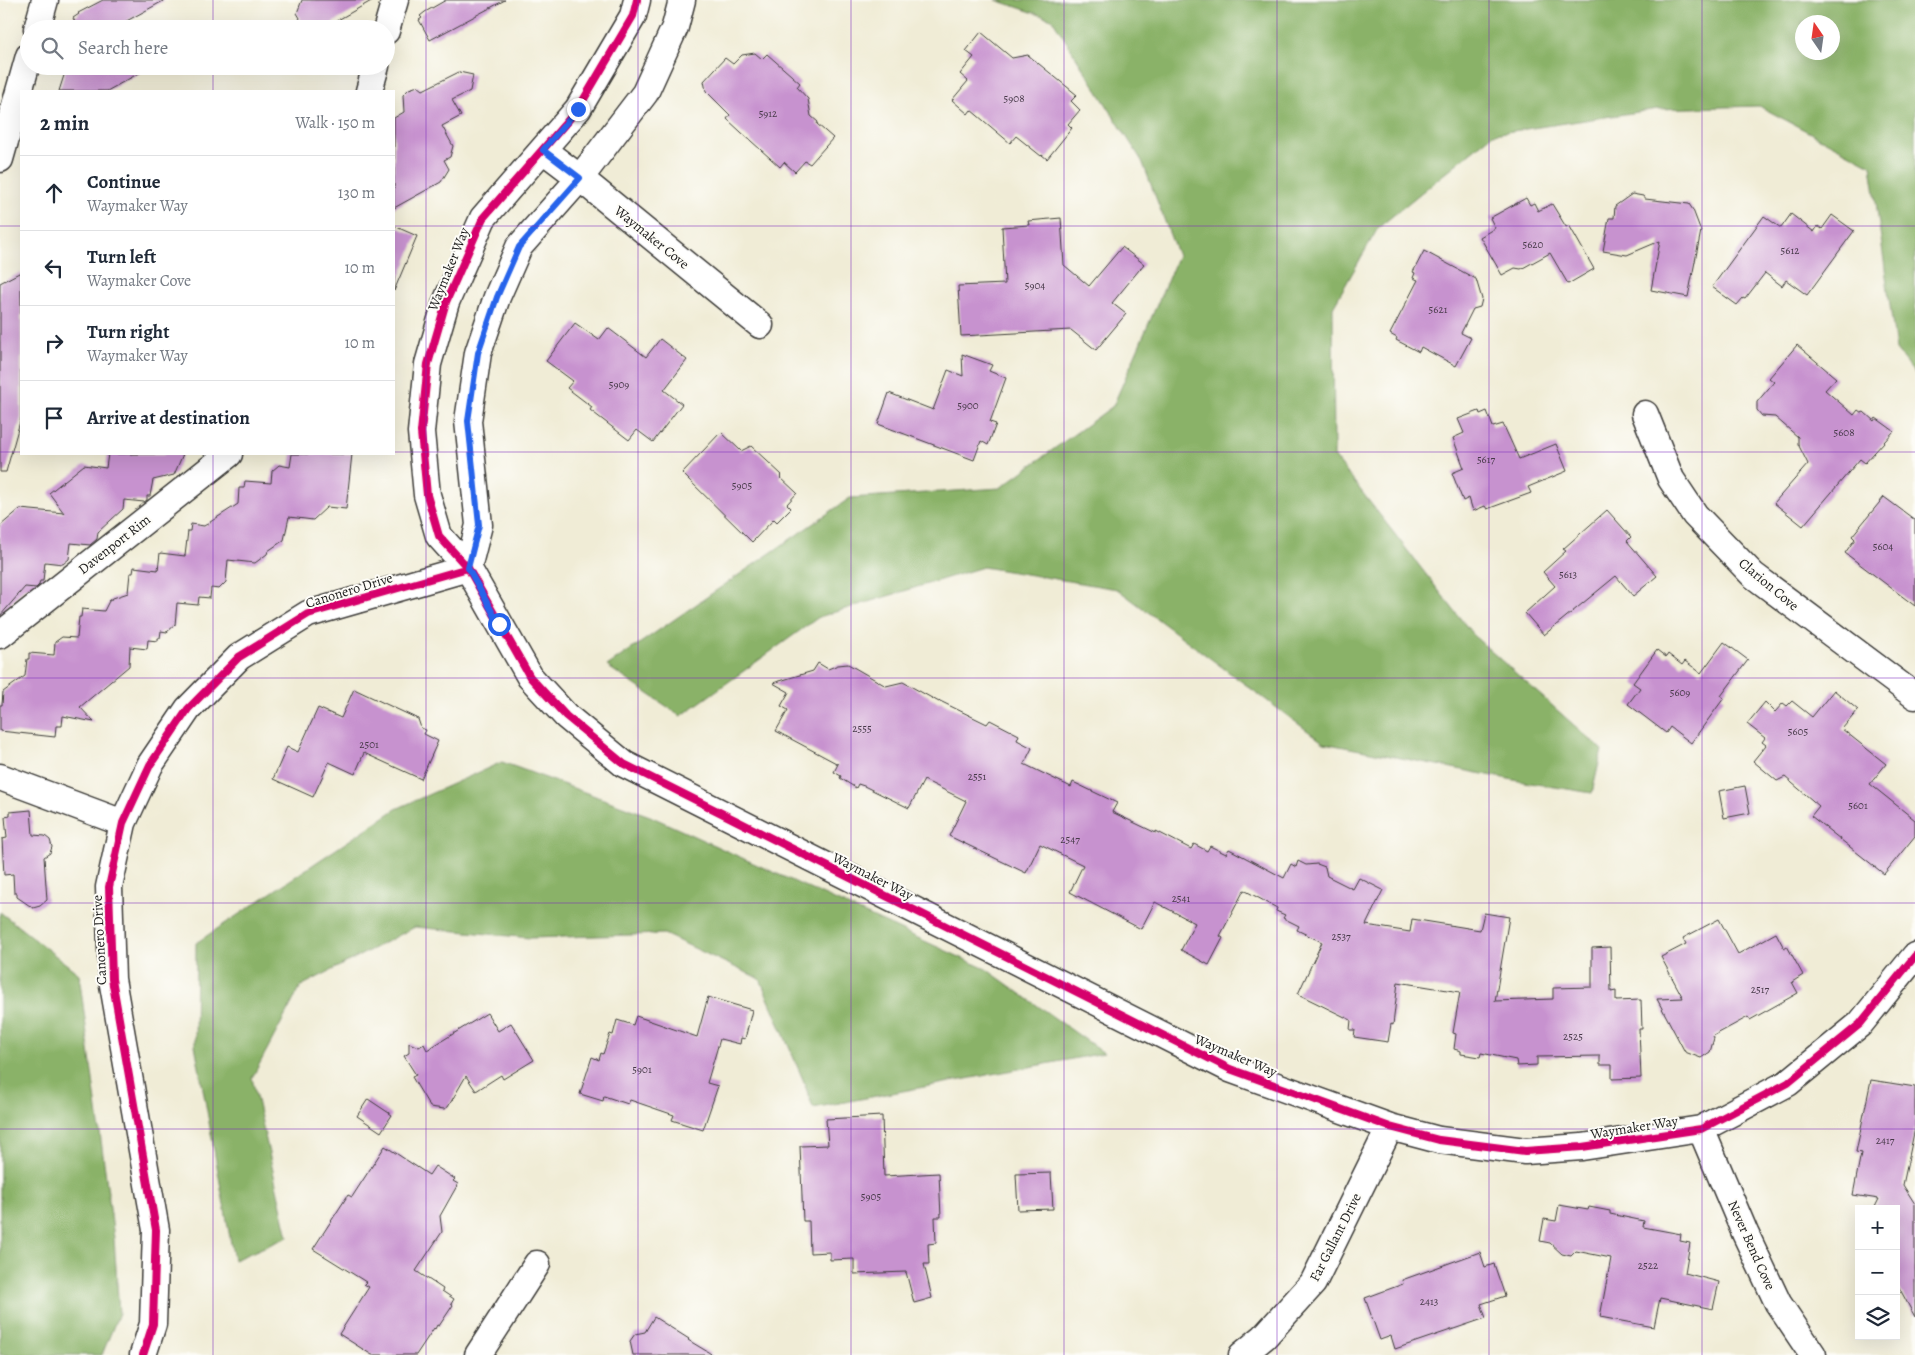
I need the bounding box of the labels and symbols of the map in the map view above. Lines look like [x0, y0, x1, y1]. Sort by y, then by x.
north arrow [1795, 15, 1840, 60]
house number: 5908 [1004, 91, 1024, 106]
route end [567, 98, 590, 121]
house number: 5912 [759, 106, 777, 121]
street label: Waymaker Cove [609, 201, 693, 273]
street label: Waymaker Way [423, 224, 474, 315]
house number: 5620 [1523, 237, 1544, 252]
house number: 5612 [1781, 243, 1799, 258]
house number: 5904 [1025, 278, 1045, 293]
house number: 5621 [1429, 302, 1448, 317]
house number: 5909 [609, 377, 629, 392]
house number: 5900 [957, 398, 979, 413]
house number: 5608 [1833, 425, 1855, 440]
house number: 5617 [1477, 452, 1495, 467]
house number: 5905 [732, 478, 752, 493]
street label: Davenport Rim [74, 510, 155, 579]
house number: 5604 [1873, 539, 1893, 554]
street label: Clarion Cove [1735, 554, 1803, 615]
house number: 5613 [1559, 567, 1577, 582]
street label: Canonero Drive [303, 568, 395, 613]
route start [488, 613, 511, 636]
house number: 5609 [1670, 685, 1690, 700]
house number: 2555 [852, 721, 872, 736]
house number: 5605 [1788, 724, 1808, 739]
house number: 2501 [359, 737, 379, 752]
house number: 2551 [968, 769, 986, 784]
house number: 5601 [1848, 798, 1868, 813]
house number: 2547 [1060, 832, 1080, 847]
street label: Waymaker Way [828, 848, 917, 905]
house number: 2541 [1172, 891, 1191, 906]
street label: Canonero Drive [88, 894, 111, 986]
house number: 2537 [1331, 929, 1351, 944]
house number: 2517 [1751, 982, 1770, 997]
street label: Waymaker Way [1191, 1029, 1281, 1082]
house number: 2525 [1563, 1029, 1583, 1044]
house number: 5901 [632, 1062, 652, 1077]
street label: Waymaker Way [1588, 1111, 1680, 1144]
house number: 2417 [1876, 1133, 1895, 1148]
house number: 5905 [861, 1189, 881, 1204]
street label: Far Gallant Drive [1305, 1190, 1366, 1285]
street label: Never Bend Cove [1723, 1197, 1780, 1293]
house number: 2522 [1638, 1258, 1658, 1273]
house number: 2413 [1420, 1294, 1438, 1309]

